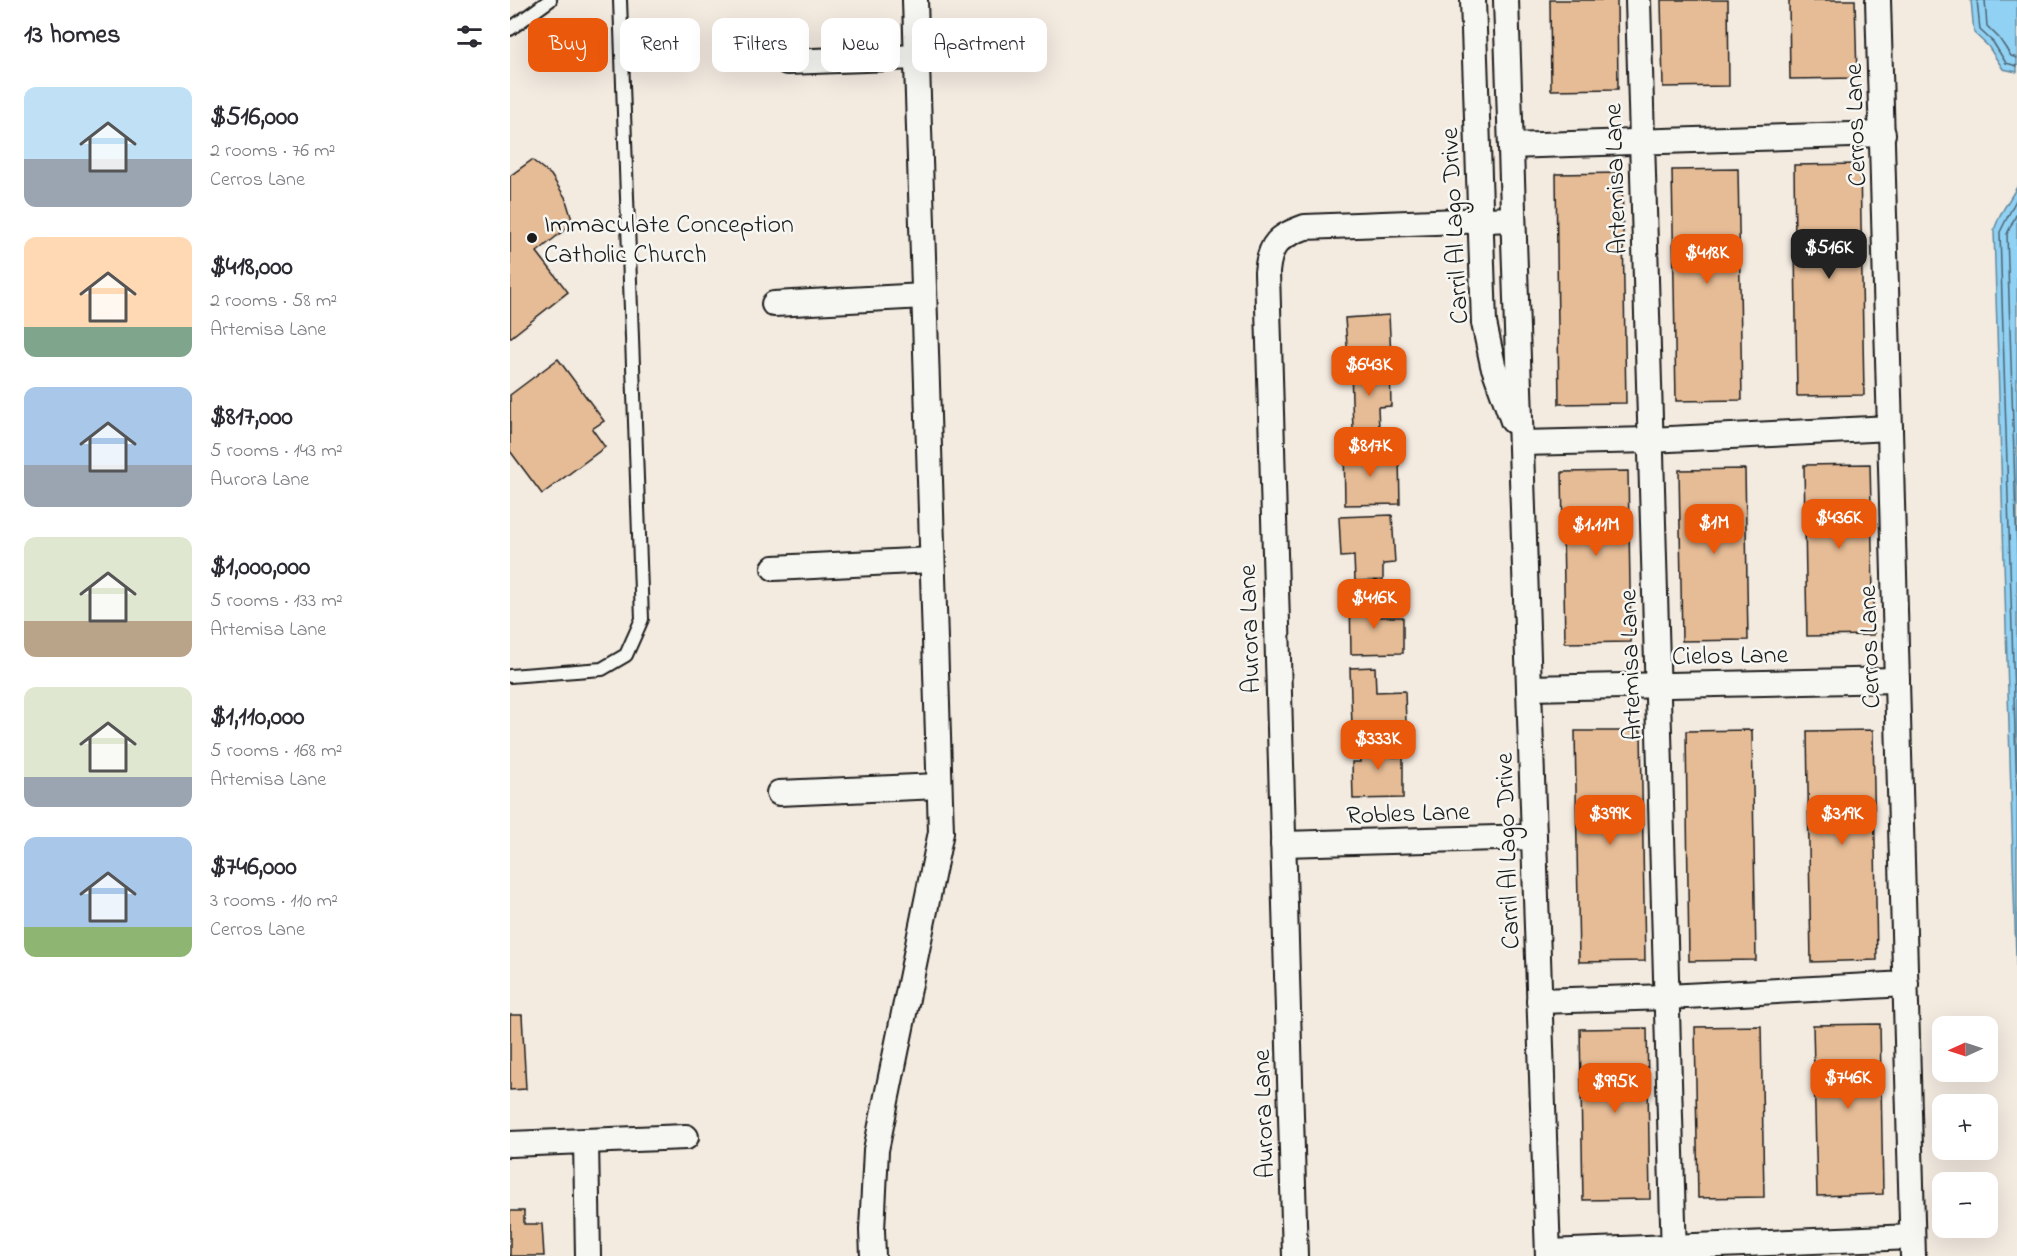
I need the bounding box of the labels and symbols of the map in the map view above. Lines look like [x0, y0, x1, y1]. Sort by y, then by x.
street label: Cerros Lane [1836, 62, 1878, 187]
street label: Artemisa Lane [1595, 102, 1639, 255]
street label: Carril Al Lago Drive [1432, 126, 1480, 325]
place label: Immaculate Conception Catholic Church [544, 207, 794, 275]
pin: $516K [1787, 229, 1871, 280]
marker: Immaculate Conception Catholic Church [525, 231, 539, 245]
pin: $418K [1665, 234, 1749, 285]
pin: $643K [1327, 346, 1411, 397]
pin: $817K [1328, 427, 1412, 478]
pin: $436K [1797, 499, 1881, 550]
pin: $1M [1685, 504, 1743, 555]
pin: $1.11M [1547, 506, 1645, 557]
street label: Aurora Lane [1230, 563, 1272, 694]
pin: $416K [1332, 579, 1416, 630]
street label: Cerros Lane [1850, 584, 1892, 709]
street label: Artemisa Lane [1610, 588, 1654, 741]
street label: Cielos Lane [1672, 637, 1789, 677]
pin: $333K [1336, 720, 1420, 771]
street label: Carril Al Lago Drive [1487, 752, 1531, 950]
street label: Robles Lane [1346, 794, 1471, 836]
pin: $399K [1568, 795, 1652, 846]
pin: $319K [1800, 795, 1884, 846]
north arrow [1932, 1016, 1998, 1082]
street label: Aurora Lane [1244, 1048, 1286, 1179]
pin: $746K [1806, 1059, 1890, 1110]
pin: $995K [1573, 1063, 1657, 1114]

